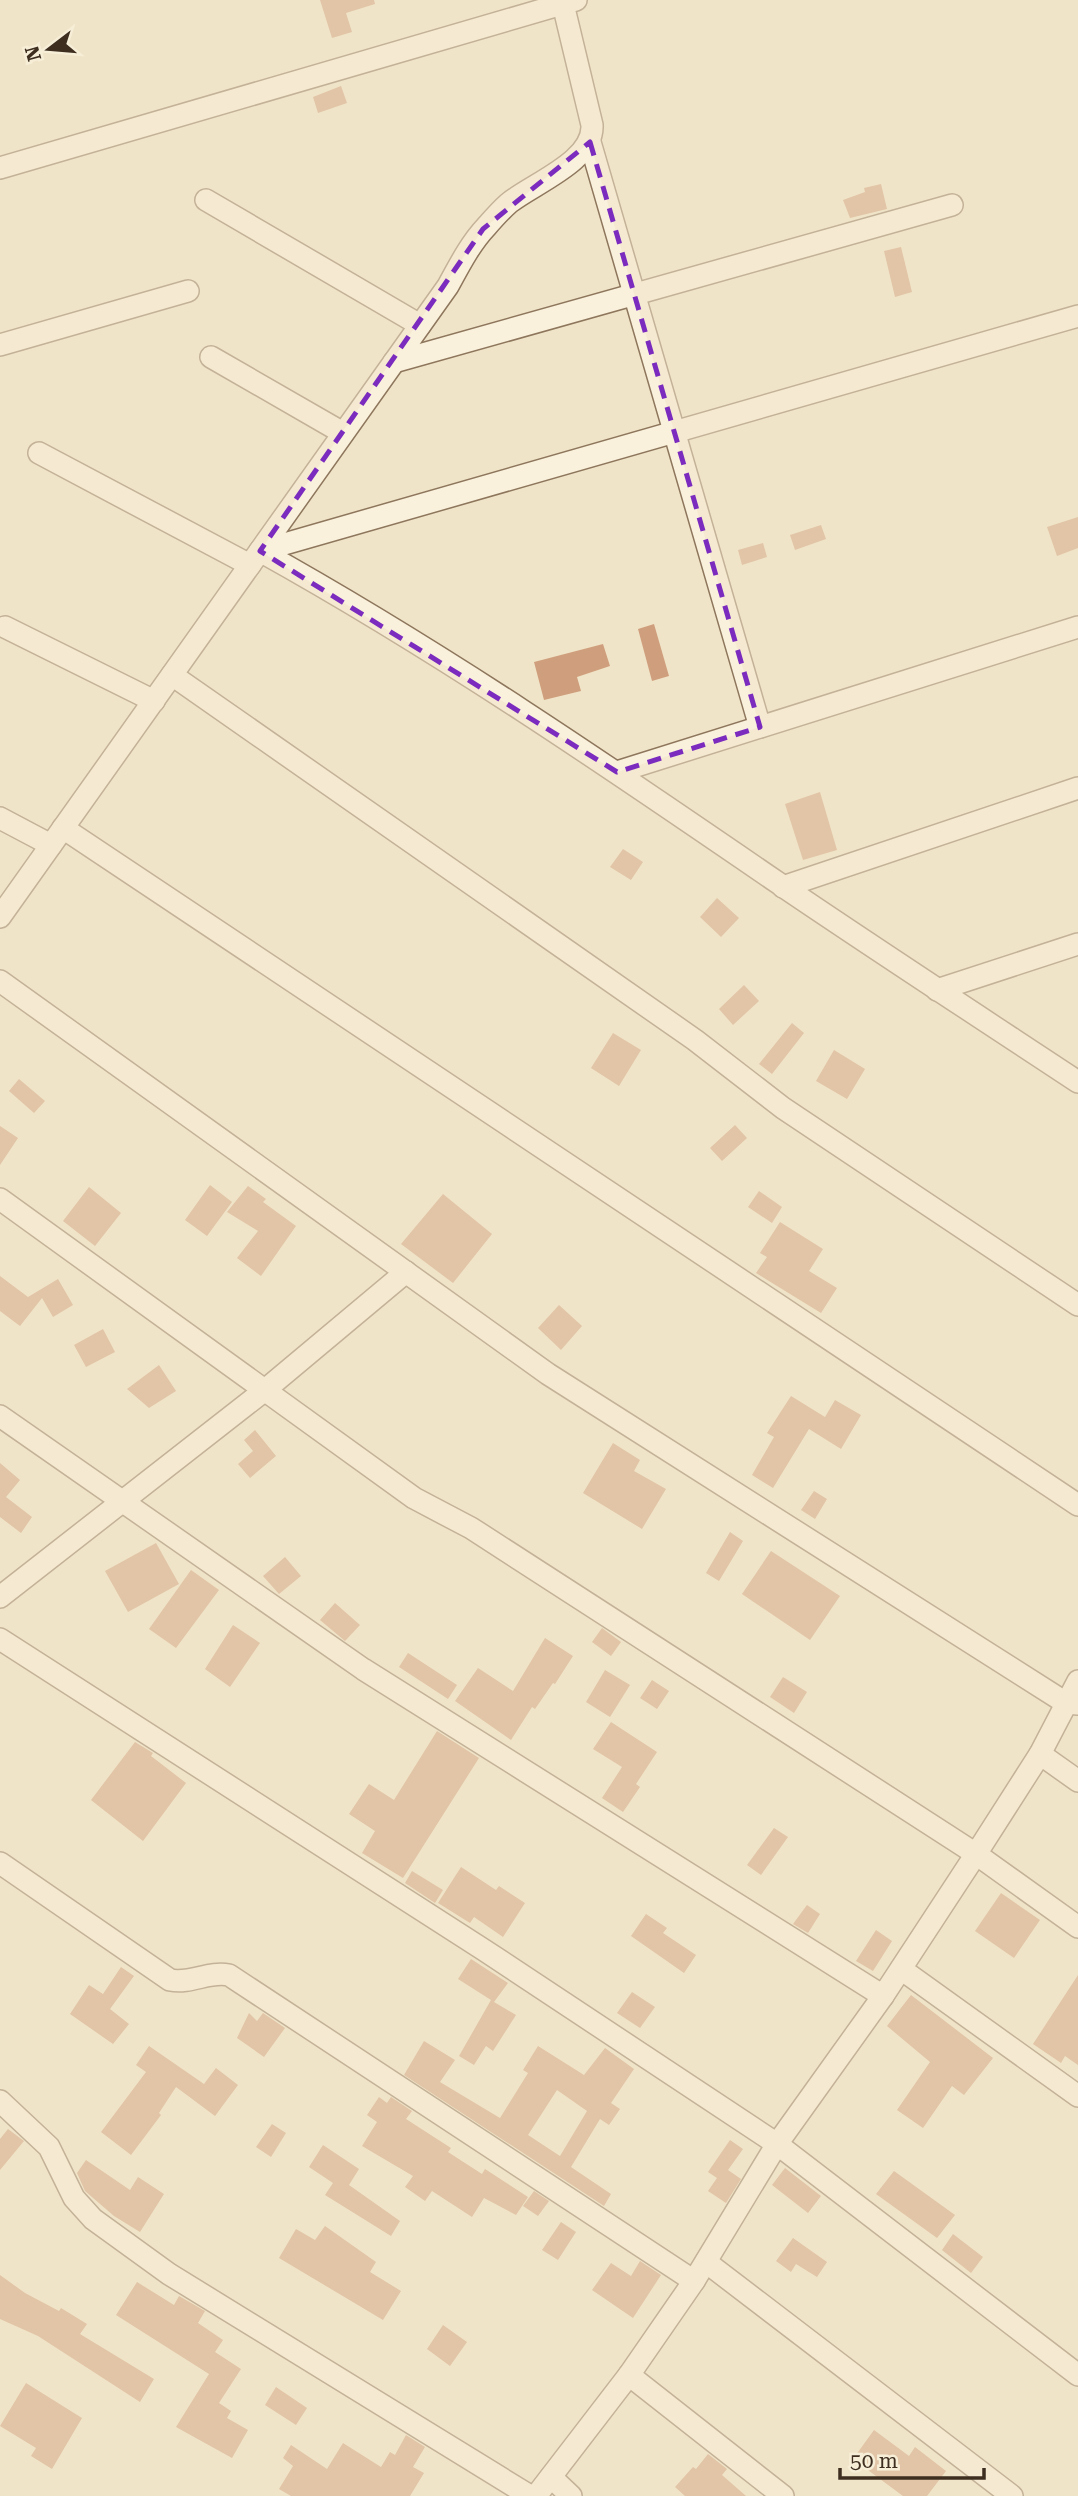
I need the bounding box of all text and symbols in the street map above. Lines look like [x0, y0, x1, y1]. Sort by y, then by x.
north arrow [14, 14, 84, 84]
text: N [20, 43, 46, 64]
scale bar [840, 2436, 984, 2480]
text: 50 m [850, 2449, 898, 2473]

